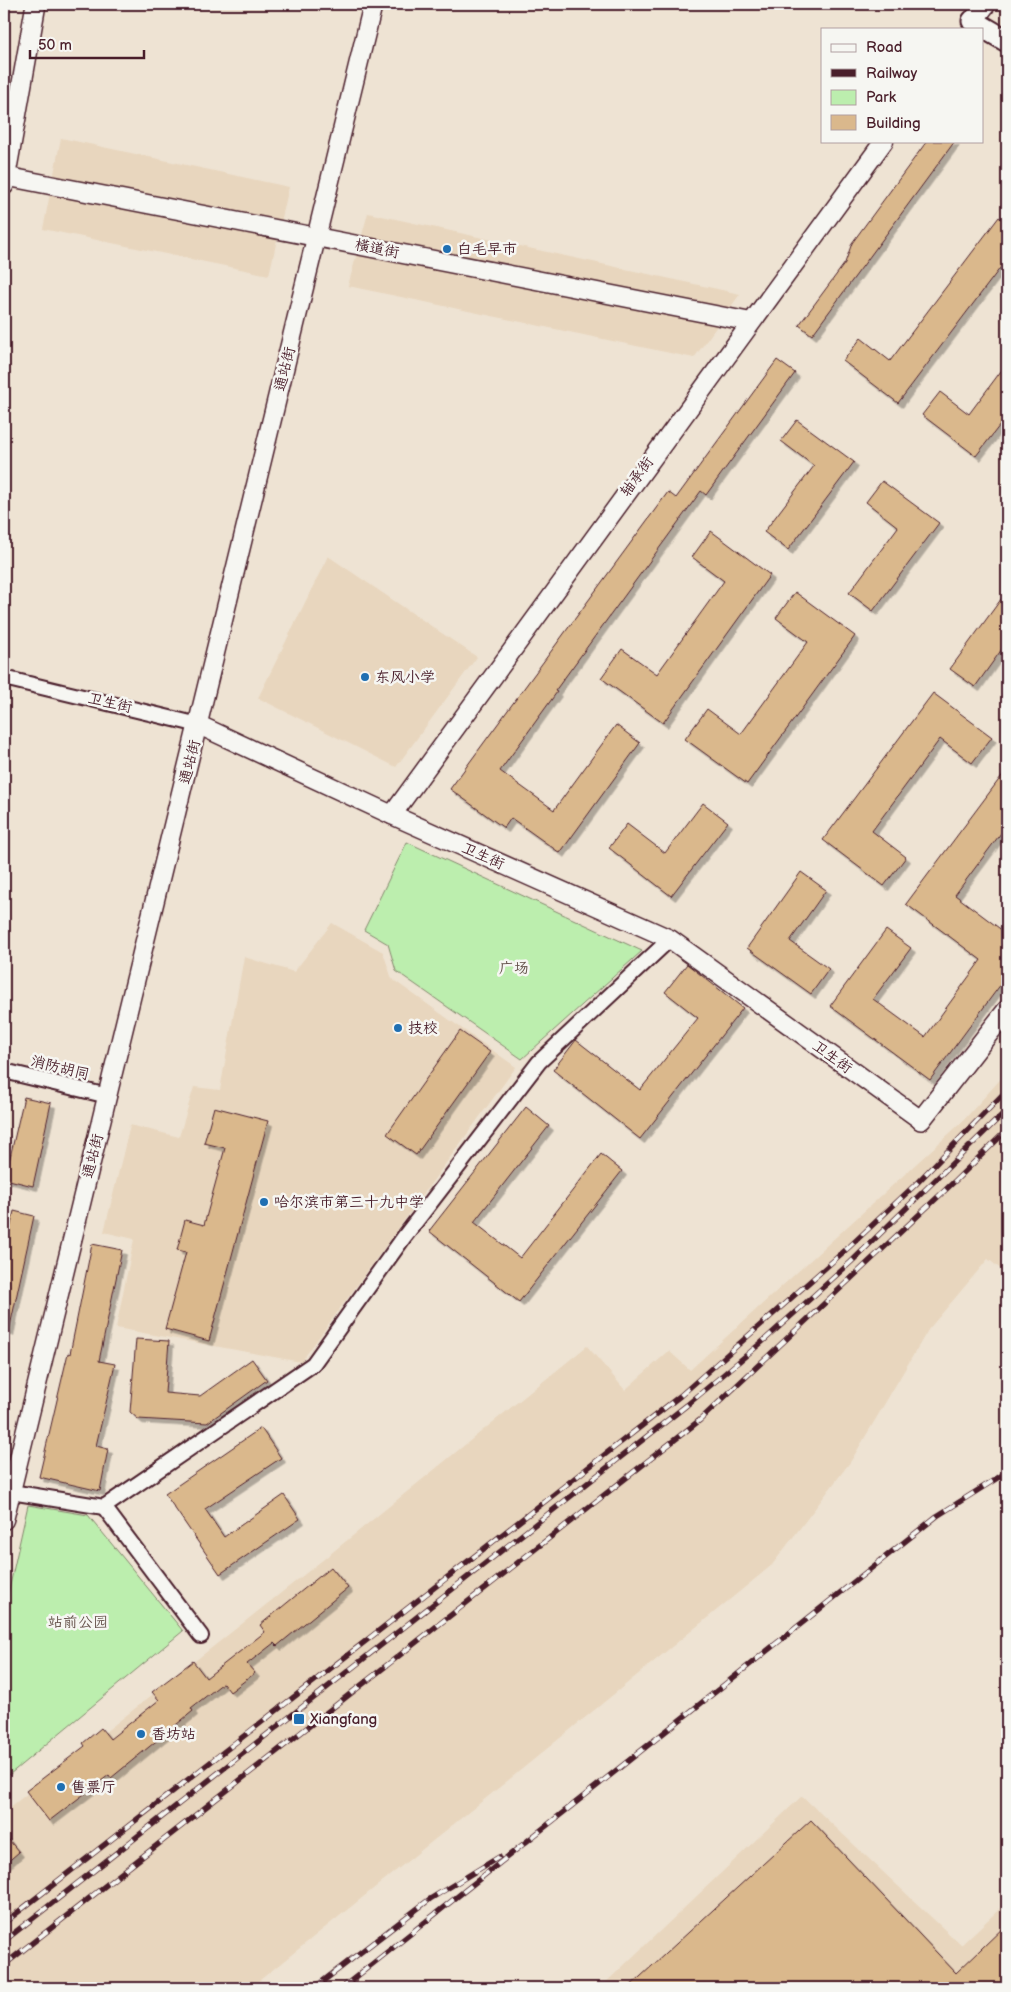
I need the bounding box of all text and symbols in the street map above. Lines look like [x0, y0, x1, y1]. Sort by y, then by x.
scale bar [30, 28, 144, 60]
legend [821, 28, 984, 142]
text: 50 m [38, 36, 72, 55]
text: Road [866, 38, 902, 57]
text: Railway [866, 64, 917, 83]
text: Park [866, 88, 897, 107]
text: Building [866, 114, 921, 133]
street label: 横道街 [353, 235, 401, 263]
place label: 白毛早市 [457, 240, 517, 259]
marker: 白毛早市 [441, 243, 453, 255]
street label: 通站街 [270, 345, 300, 393]
street label: 轴承街 [616, 453, 658, 501]
place label: 东风小学 [375, 668, 435, 687]
marker: 东风小学 [359, 671, 371, 683]
street label: 卫生街 [86, 689, 134, 717]
street label: 通站街 [175, 738, 205, 786]
street label: 卫生街 [459, 838, 507, 874]
park label: 广场 [499, 959, 529, 978]
place label: 技校 [408, 1019, 438, 1038]
marker: 技校 [392, 1022, 404, 1034]
street label: 卫生街 [808, 1036, 856, 1078]
street label: 消防胡同 [29, 1052, 91, 1084]
street label: 通站街 [78, 1132, 108, 1180]
place label: 哈尔滨市第三十九中学 [274, 1193, 424, 1212]
marker: 哈尔滨市第三十九中学 [258, 1196, 270, 1208]
park label: 站前公园 [48, 1613, 108, 1632]
place label: Xiangfang [309, 1710, 377, 1729]
marker: Xiangfang [292, 1712, 306, 1726]
place label: 香坊站 [151, 1725, 196, 1744]
marker: 香坊站 [135, 1728, 147, 1740]
place label: 售票厅 [71, 1778, 116, 1797]
marker: 售票厅 [55, 1781, 67, 1793]

